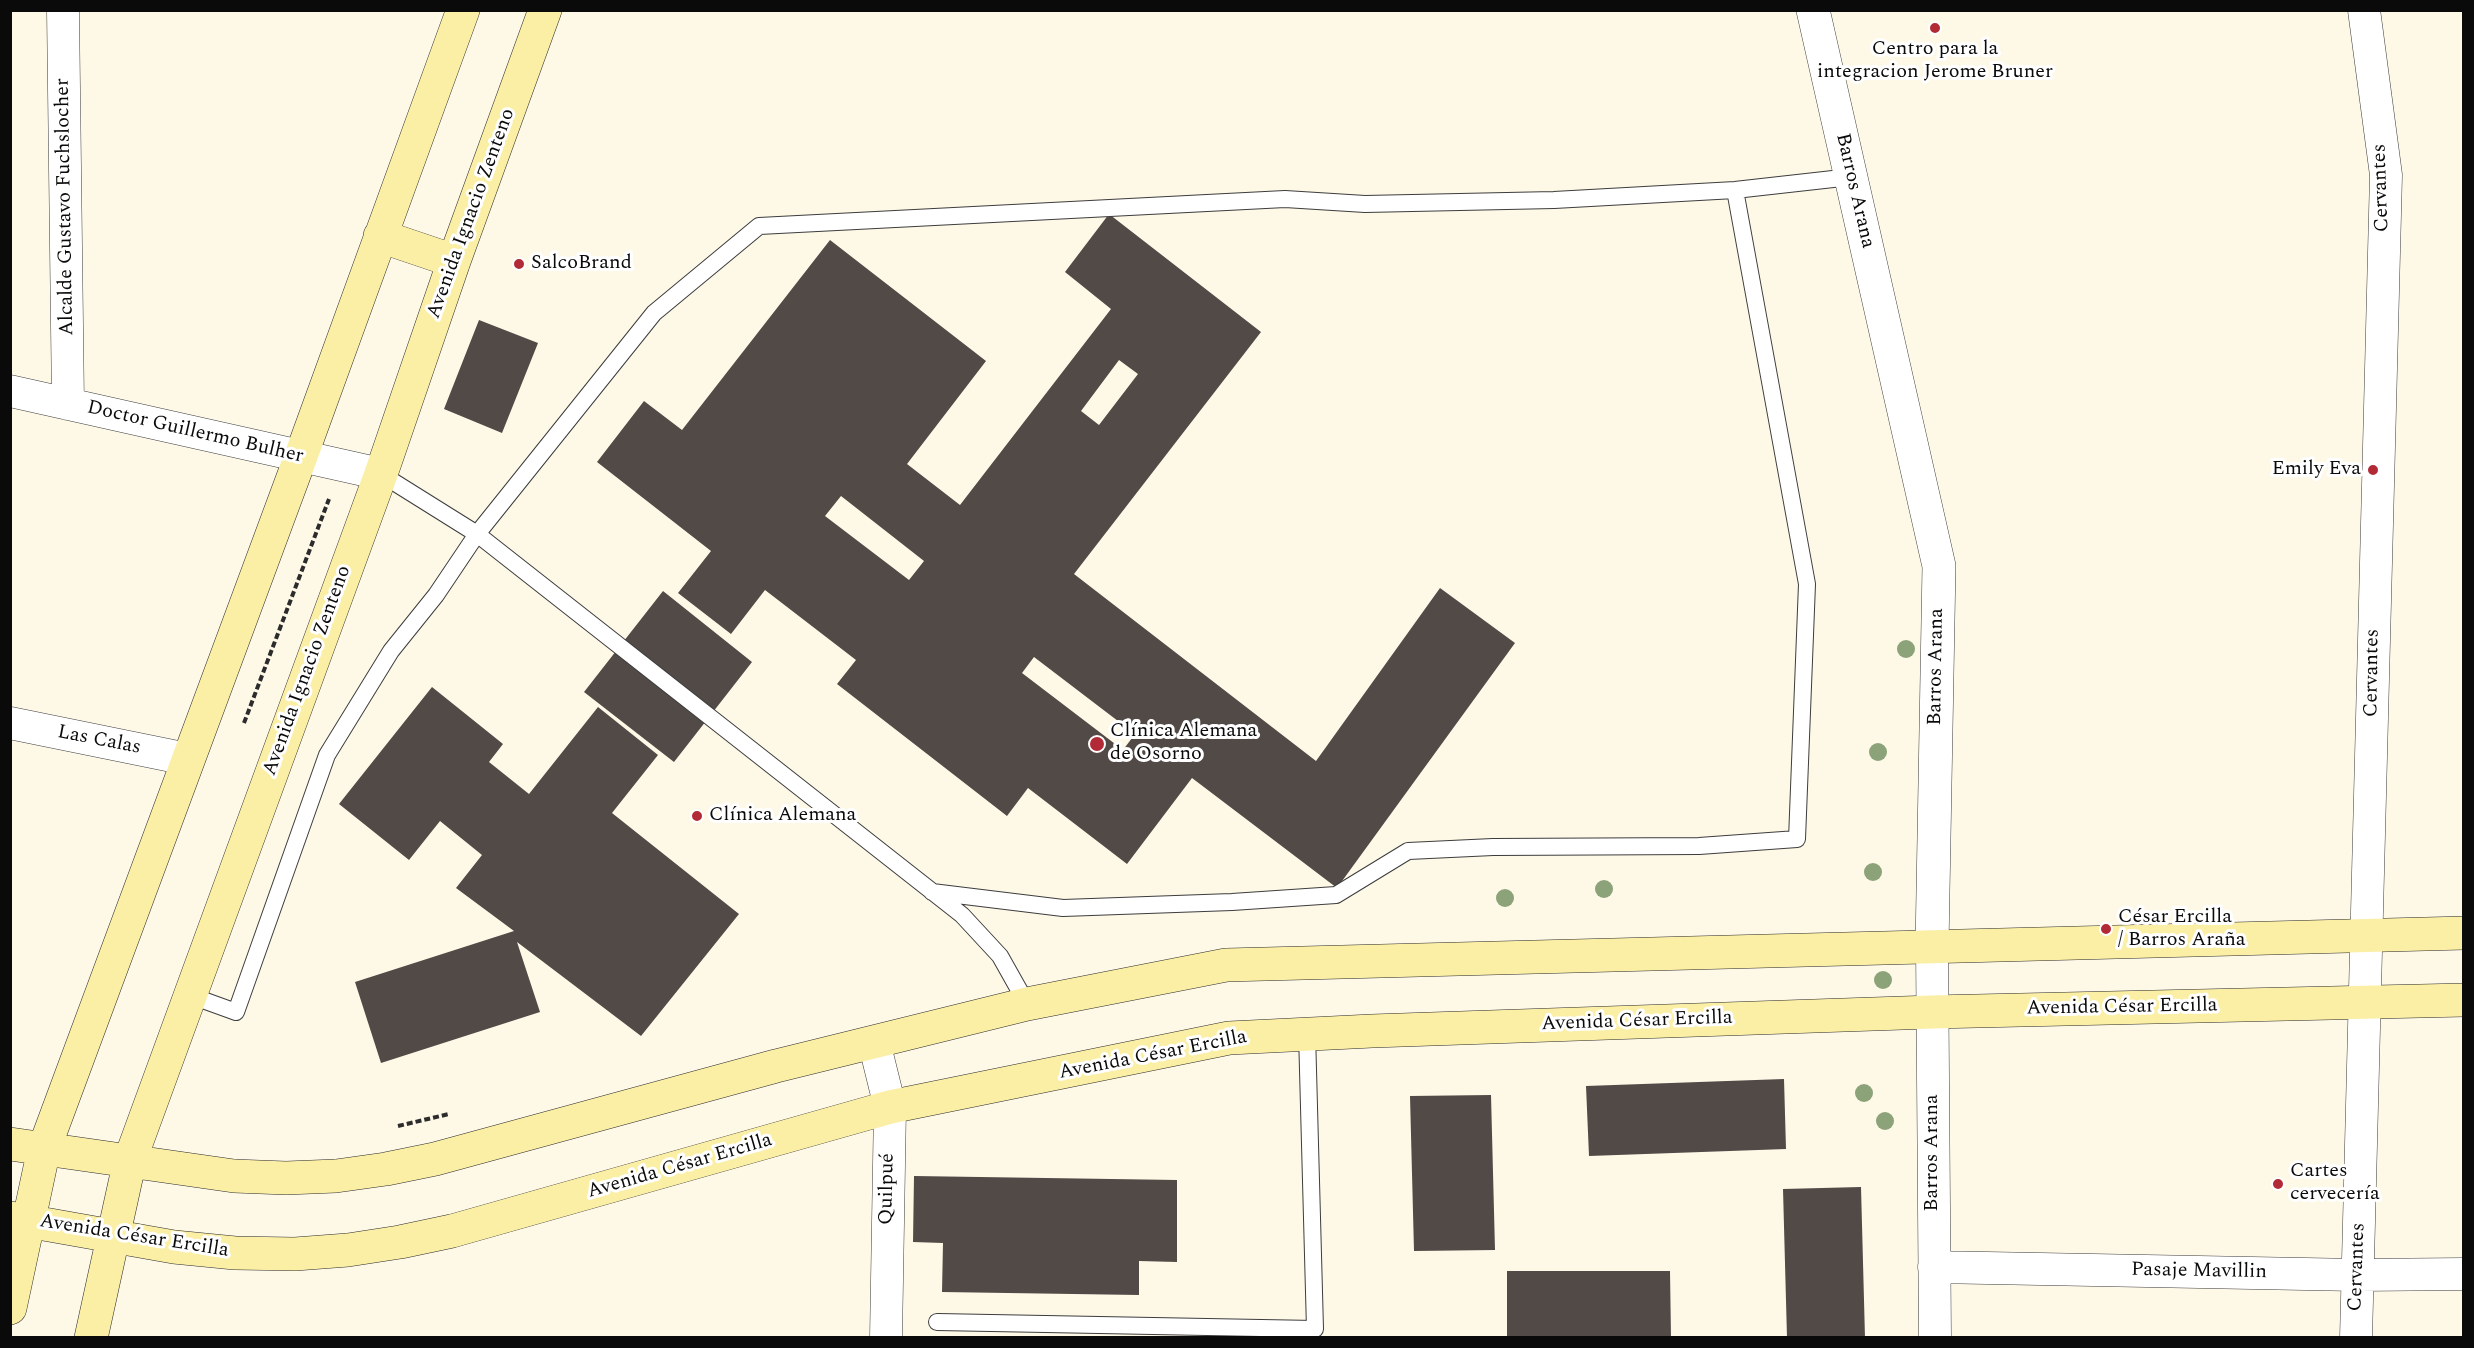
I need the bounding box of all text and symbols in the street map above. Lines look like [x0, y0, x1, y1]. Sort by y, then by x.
marker: Centro para la integracion Jerome Bruner [1928, 21, 1942, 35]
place label: Centro para la integracion Jerome Bruner [1817, 38, 2053, 85]
street label: Alcalde Gustavo Fuchslocher [52, 78, 80, 336]
street label: Avenida Ignacio Zenteno [423, 106, 521, 322]
street label: Barros Arana [1829, 131, 1879, 251]
street label: Cervantes [2368, 143, 2396, 233]
place label: SalcoBrand [531, 252, 632, 276]
marker: SalcoBrand [512, 257, 526, 271]
street label: Doctor Guillermo Bulher [84, 396, 306, 470]
place label: Emily Eva [2272, 458, 2361, 482]
marker: Emily Eva [2366, 463, 2380, 477]
street label: Avenida Ignacio Zenteno [259, 563, 357, 779]
street label: Barros Arana [1924, 608, 1950, 726]
street label: Cervantes [2360, 629, 2386, 717]
place label: Clínica Alemana de Osorno [1110, 720, 1257, 767]
street label: Las Calas [55, 721, 143, 761]
marker: Clínica Alemana de Osorno [1088, 735, 1106, 753]
place label: Clínica Alemana [709, 804, 856, 828]
marker: Clínica Alemana [690, 809, 704, 823]
place label: César Ercilla / Barros Araña [2118, 906, 2245, 953]
marker: César Ercilla / Barros Araña [2099, 922, 2113, 936]
street label: Avenida César Ercilla [2026, 994, 2218, 1022]
street label: Avenida César Ercilla [1541, 1007, 1733, 1037]
street label: Avenida César Ercilla [1057, 1026, 1249, 1086]
street label: Barros Arana [1921, 1094, 1945, 1212]
street label: Avenida César Ercilla [585, 1129, 775, 1205]
street label: Quilpué [875, 1153, 901, 1225]
place label: Cartes cervecería [2290, 1160, 2380, 1207]
marker: Cartes cervecería [2271, 1177, 2285, 1191]
street label: Avenida César Ercilla [38, 1210, 230, 1264]
street label: Cervantes [2344, 1222, 2372, 1312]
street label: Pasaje Mavillin [2131, 1259, 2267, 1285]

